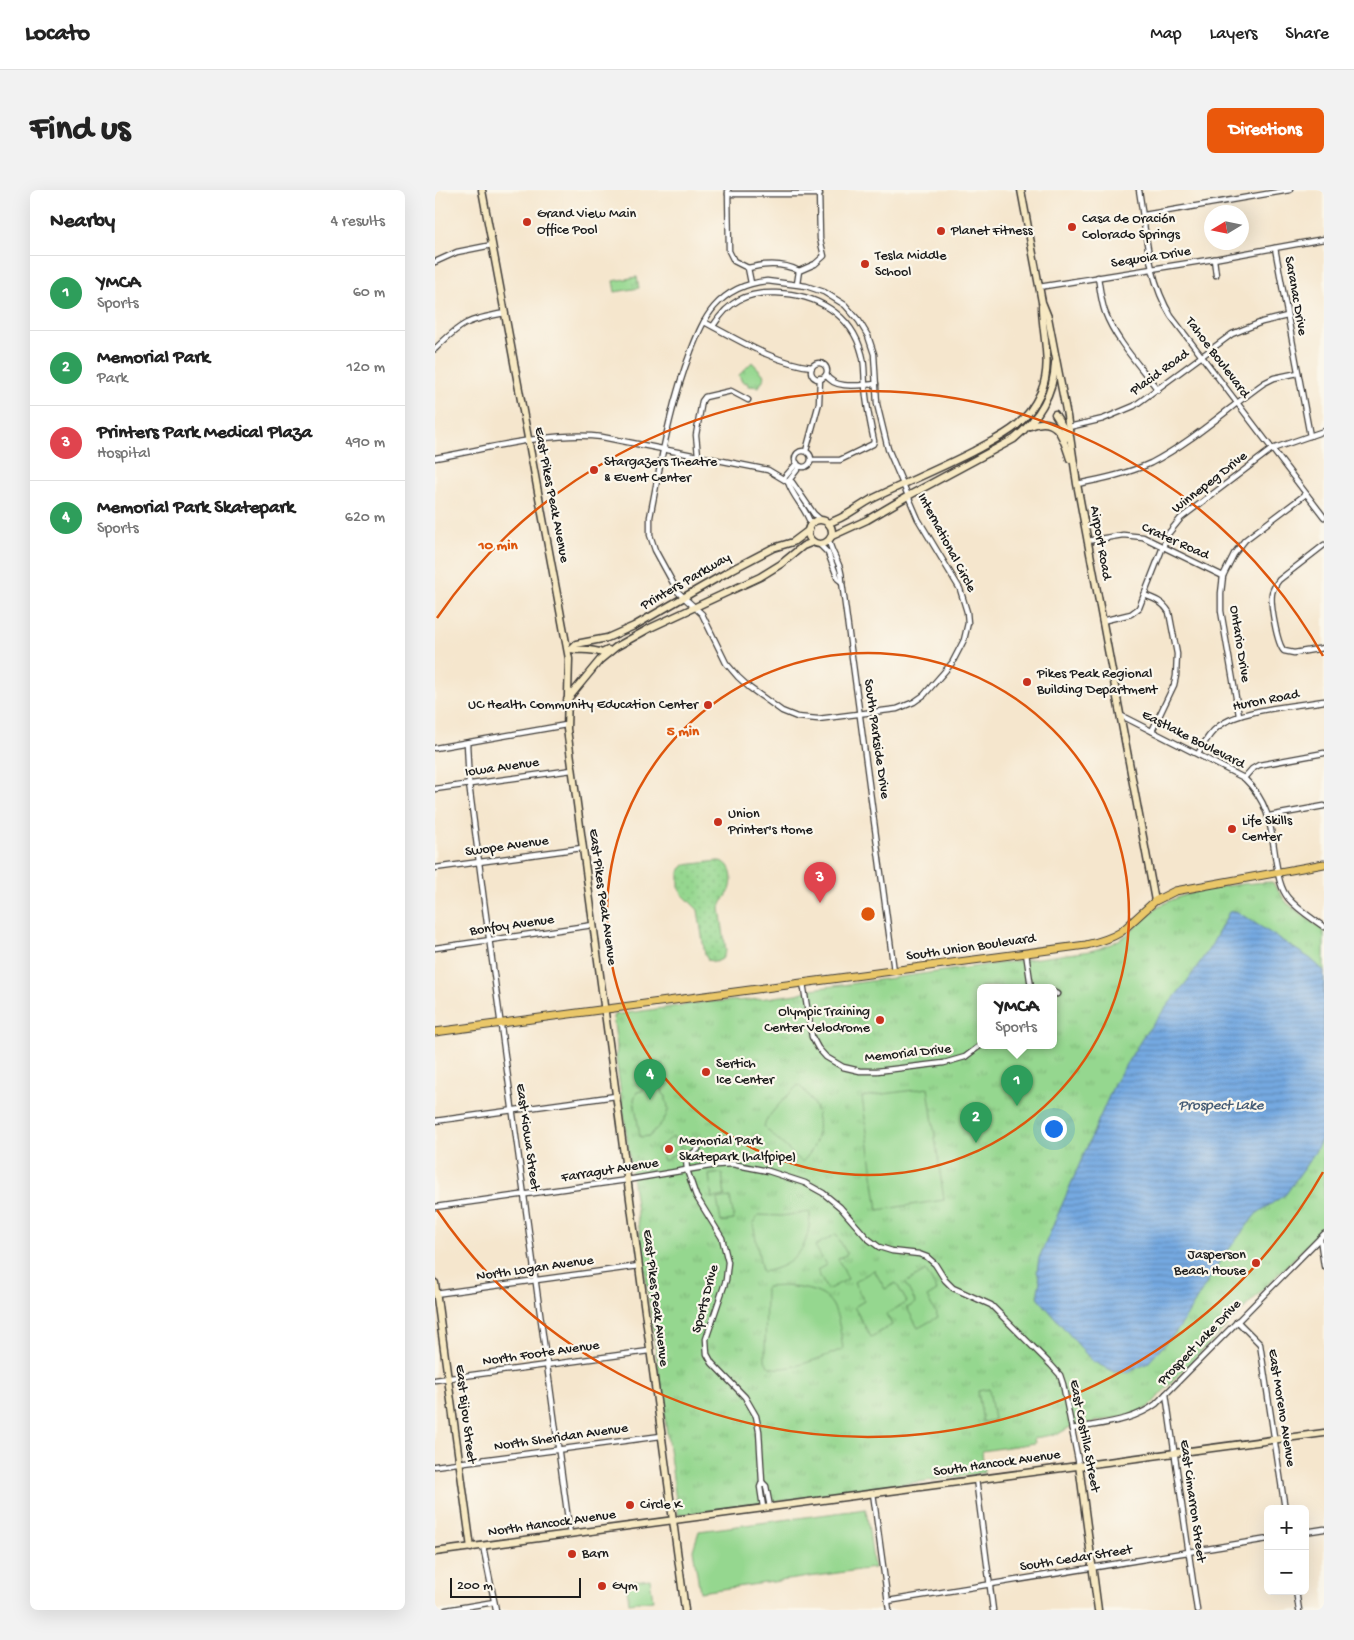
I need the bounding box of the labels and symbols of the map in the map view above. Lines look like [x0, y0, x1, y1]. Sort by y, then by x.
north arrow [1204, 205, 1249, 250]
place label: Grand View Main Office Pool [537, 206, 636, 239]
place label: Casa de Oración Colorado Springs [1082, 211, 1181, 244]
marker: Grand View Main Office Pool [521, 216, 533, 228]
marker: Casa de Oración Colorado Springs [1066, 221, 1078, 233]
place label: Planet Fitness [950, 223, 1033, 240]
marker: Planet Fitness [935, 225, 947, 237]
street label: Sequoia Drive [1110, 243, 1193, 273]
place label: Tesla Middle School [874, 248, 947, 281]
street label: Saranac Drive [1280, 255, 1310, 338]
marker: Tesla Middle School [859, 258, 871, 270]
street label: Tahoe Boulevard [1180, 313, 1254, 403]
street label: Placid Road [1126, 345, 1194, 401]
street label: East Pikes Peak Avenue [530, 426, 573, 565]
street label: Winnepeg Drive [1169, 448, 1252, 518]
place label: Stargazers Theatre & Event Center [604, 454, 718, 487]
marker: Stargazers Theatre & Event Center [588, 464, 600, 476]
street label: International Circle [913, 491, 980, 596]
street label: Airport Road [1085, 505, 1115, 583]
street label: Crater Road [1139, 520, 1213, 565]
text: 10 min [477, 537, 518, 555]
street label: Printers Parkway [637, 549, 734, 615]
street label: Ontario Drive [1225, 604, 1254, 684]
place label: Pikes Peak Regional Building Department [1036, 666, 1159, 699]
marker: Pikes Peak Regional Building Department [1021, 676, 1033, 688]
street label: South Parkside Drive [859, 678, 893, 801]
street label: Huron Road [1231, 686, 1302, 716]
place label: UC Health Community Education Center [468, 697, 699, 714]
marker: UC Health Community Education Center [702, 699, 714, 711]
street label: Eastlake Boulevard [1139, 707, 1249, 774]
text: 5 min [667, 723, 700, 741]
street label: Iowa Avenue [464, 754, 541, 782]
place label: Union Printer's Home [727, 806, 813, 839]
place label: Life Skills Center [1242, 813, 1293, 846]
marker: Union Printer's Home [712, 816, 724, 828]
marker: Life Skills Center [1226, 823, 1238, 835]
street label: East Pikes Peak Avenue [584, 828, 620, 967]
street label: Swope Avenue [464, 833, 551, 861]
pin: 3 [804, 862, 836, 903]
centre of rings [859, 905, 877, 923]
street label: Bonfoy Avenue [468, 912, 556, 940]
street label: South Union Boulevard [905, 930, 1038, 965]
place label: Olympic Training Center Velodrome [764, 1004, 871, 1037]
marker: Olympic Training Center Velodrome [874, 1014, 886, 1026]
street label: Memorial Drive [864, 1041, 953, 1067]
place label: Sertich Ice Center [716, 1056, 775, 1089]
pin: 4 [634, 1059, 666, 1100]
pin: 1 [1001, 1065, 1033, 1106]
marker: Sertich Ice Center [700, 1066, 712, 1078]
street label: East Kiowa Street [511, 1082, 543, 1193]
water label: Prospect Lake [1178, 1097, 1265, 1115]
pin: 2 [960, 1102, 992, 1143]
your location [1041, 1116, 1067, 1142]
place label: Memorial Park Skatepark (halfpipe) [679, 1133, 796, 1166]
marker: Memorial Park Skatepark (halfpipe) [663, 1143, 675, 1155]
street label: Farragut Avenue [559, 1155, 661, 1187]
street label: East Pikes Peak Avenue [638, 1229, 672, 1368]
place label: Jasperson Beach House [1173, 1247, 1247, 1280]
street label: North Logan Avenue [475, 1252, 595, 1286]
marker: Jasperson Beach House [1250, 1257, 1262, 1269]
street label: Sports Drive [689, 1262, 724, 1335]
street label: Prospect Lake Drive [1154, 1296, 1246, 1390]
street label: North Foote Avenue [481, 1337, 601, 1371]
street label: East Moreno Avenue [1263, 1348, 1299, 1469]
street label: East Bijou Street [451, 1364, 480, 1466]
street label: East Costilla Street [1065, 1378, 1103, 1495]
street label: North Sheridan Avenue [493, 1420, 630, 1456]
street label: East Cimarron Street [1175, 1439, 1209, 1565]
street label: South Hancock Avenue [933, 1447, 1062, 1481]
place label: Circle K [640, 1497, 683, 1514]
marker: Circle K [624, 1499, 636, 1511]
street label: North Hancock Avenue [487, 1507, 618, 1541]
street label: South Cedar Street [1019, 1542, 1135, 1576]
place label: Barn [581, 1546, 609, 1563]
marker: Barn [566, 1548, 578, 1560]
scale bar [450, 1575, 581, 1598]
place label: Gym [612, 1578, 638, 1595]
marker: Gym [596, 1580, 608, 1592]

